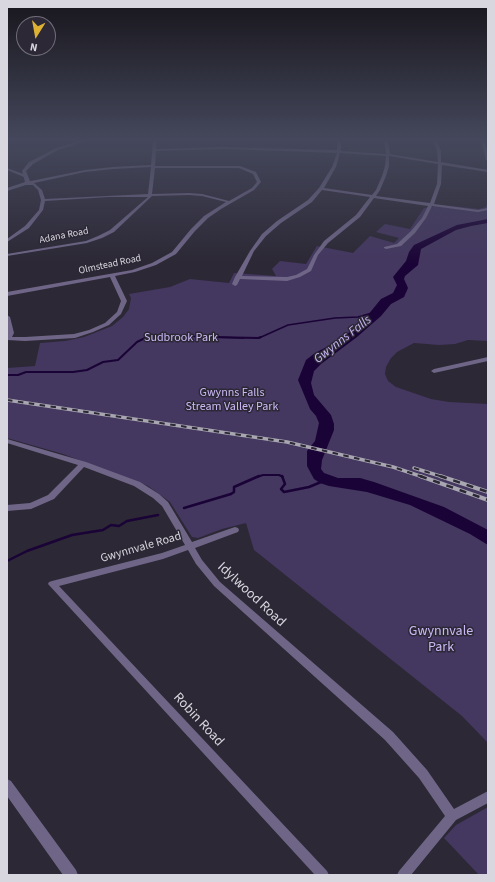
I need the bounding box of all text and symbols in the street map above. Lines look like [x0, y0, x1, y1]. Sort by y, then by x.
north arrow [16, 16, 56, 56]
text: N [29, 39, 39, 55]
street label: Adana Road [38, 225, 90, 247]
street label: Olmstead Road [78, 253, 142, 277]
water label: Gwynns Falls [311, 313, 375, 367]
park label: Sudbrook Park [144, 331, 218, 345]
park label: Gwynns Falls Stream Valley Park [186, 386, 278, 414]
street label: Gwynnvale Road [99, 530, 183, 566]
street label: Idylwood Road [213, 559, 289, 631]
park label: Gwynnvale Park [409, 624, 473, 656]
street label: Robin Road [169, 690, 227, 750]

